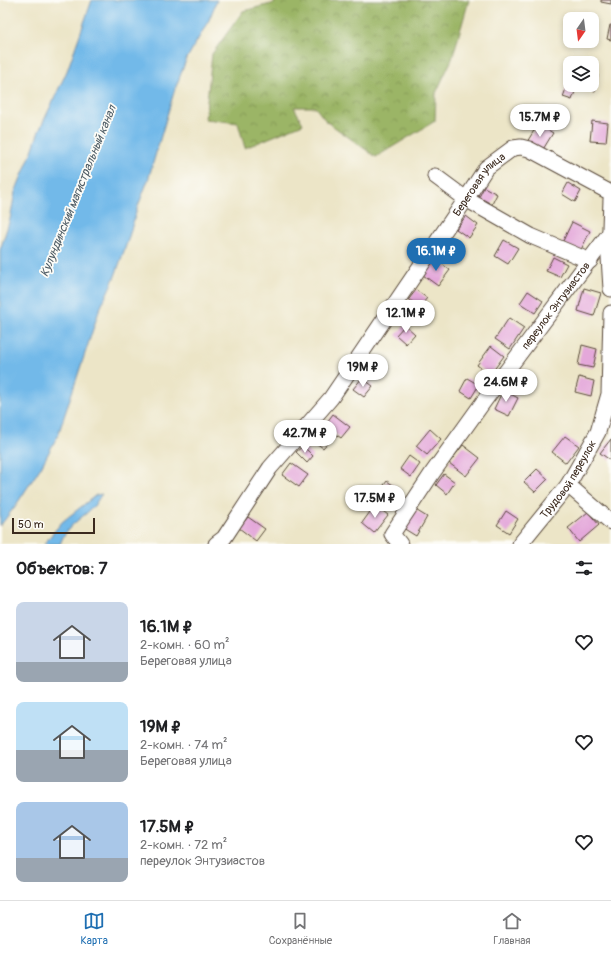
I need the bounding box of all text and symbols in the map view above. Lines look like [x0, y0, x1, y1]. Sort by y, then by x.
north arrow [563, 12, 599, 48]
map controls [563, 12, 599, 92]
button: layers [563, 56, 599, 92]
water label: Кулундинский магистральный канал [37, 102, 120, 279]
pin: 15.7M ₽ [503, 104, 577, 138]
text: 15.7M ₽ [519, 109, 561, 125]
street label: Береговая улица [450, 150, 508, 219]
pin: 16.1M ₽ [399, 238, 473, 272]
text: 16.1M ₽ [416, 243, 456, 259]
street label: переулок Энтузиастов [519, 259, 593, 352]
pin: 12.1M ₽ [369, 300, 443, 334]
text: 12.1M ₽ [386, 305, 426, 321]
pin: 19M ₽ [335, 354, 391, 388]
text: 19M ₽ [347, 359, 379, 375]
pin: 24.6M ₽ [469, 369, 543, 403]
text: 24.6M ₽ [483, 374, 529, 390]
pin: 42.7M ₽ [268, 420, 342, 454]
text: 42.7M ₽ [283, 425, 327, 441]
street label: Трудовой переулок [538, 438, 599, 521]
pin: 17.5M ₽ [338, 485, 412, 519]
text: 17.5M ₽ [354, 490, 396, 506]
scale bar [12, 516, 95, 535]
text: 50 m [18, 518, 44, 531]
icon: filters [573, 557, 595, 579]
text: Объектов: 7 [16, 558, 107, 579]
text: 16.1M ₽ [140, 616, 193, 637]
icon: home [48, 618, 96, 666]
icon: heart [573, 631, 595, 653]
text: 2-комн. · 60 m² [140, 637, 230, 653]
text: Береговая улица [140, 653, 232, 669]
text: 19M ₽ [140, 716, 182, 737]
icon: home [48, 718, 96, 766]
icon: heart [573, 731, 595, 753]
text: 2-комн. · 74 m² [140, 737, 227, 753]
text: Береговая улица [140, 753, 232, 769]
text: 17.5M ₽ [140, 816, 195, 837]
icon: home [48, 818, 96, 866]
icon: heart [573, 831, 595, 853]
text: 2-комн. · 72 m² [140, 837, 227, 853]
text: переулок Энтузиастов [140, 853, 265, 869]
tab: Карта [80, 910, 108, 947]
tab: Сохранённые [269, 910, 332, 947]
tab: Главная [493, 910, 530, 947]

